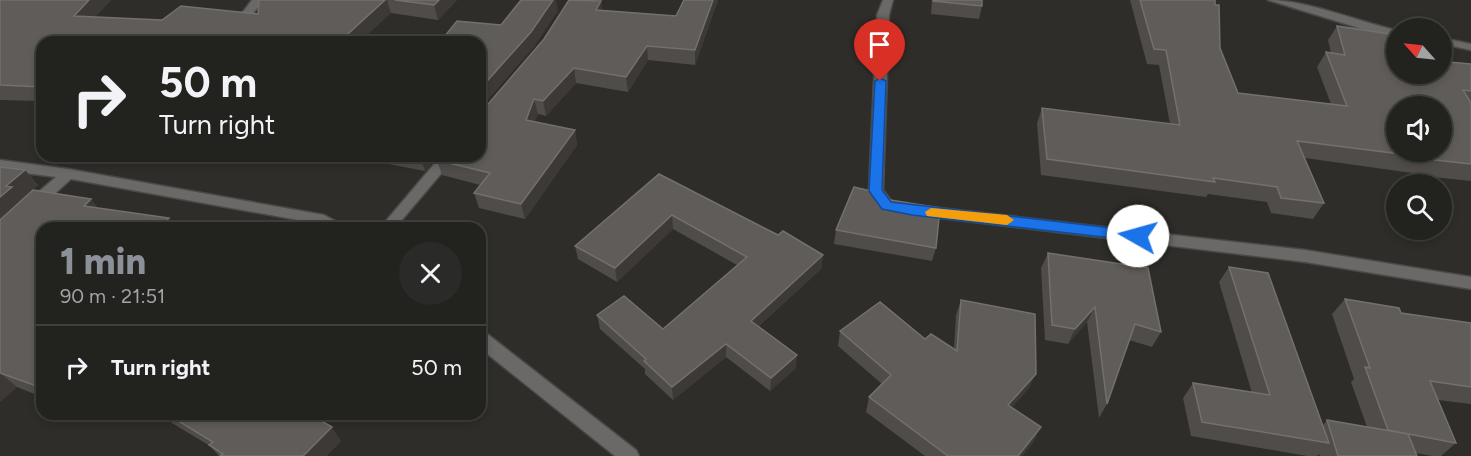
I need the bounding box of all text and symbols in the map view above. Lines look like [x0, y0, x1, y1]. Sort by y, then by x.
north arrow [1386, 18, 1452, 84]
map controls [1386, 18, 1452, 240]
pin [854, 19, 905, 81]
icon: arrive [863, 28, 896, 61]
text: 50 m [159, 57, 257, 108]
icon: right [60, 60, 138, 138]
button: sound [1386, 96, 1452, 162]
text: Turn right [159, 108, 275, 141]
button: search [1386, 174, 1452, 240]
position arrow [1106, 204, 1170, 268]
text: 1 min [60, 240, 146, 283]
button: close [399, 242, 462, 305]
text: 90 m · 21:51 [60, 284, 165, 308]
icon: right [60, 351, 93, 384]
text: Turn right [111, 354, 210, 381]
text: 50 m [411, 354, 462, 381]

